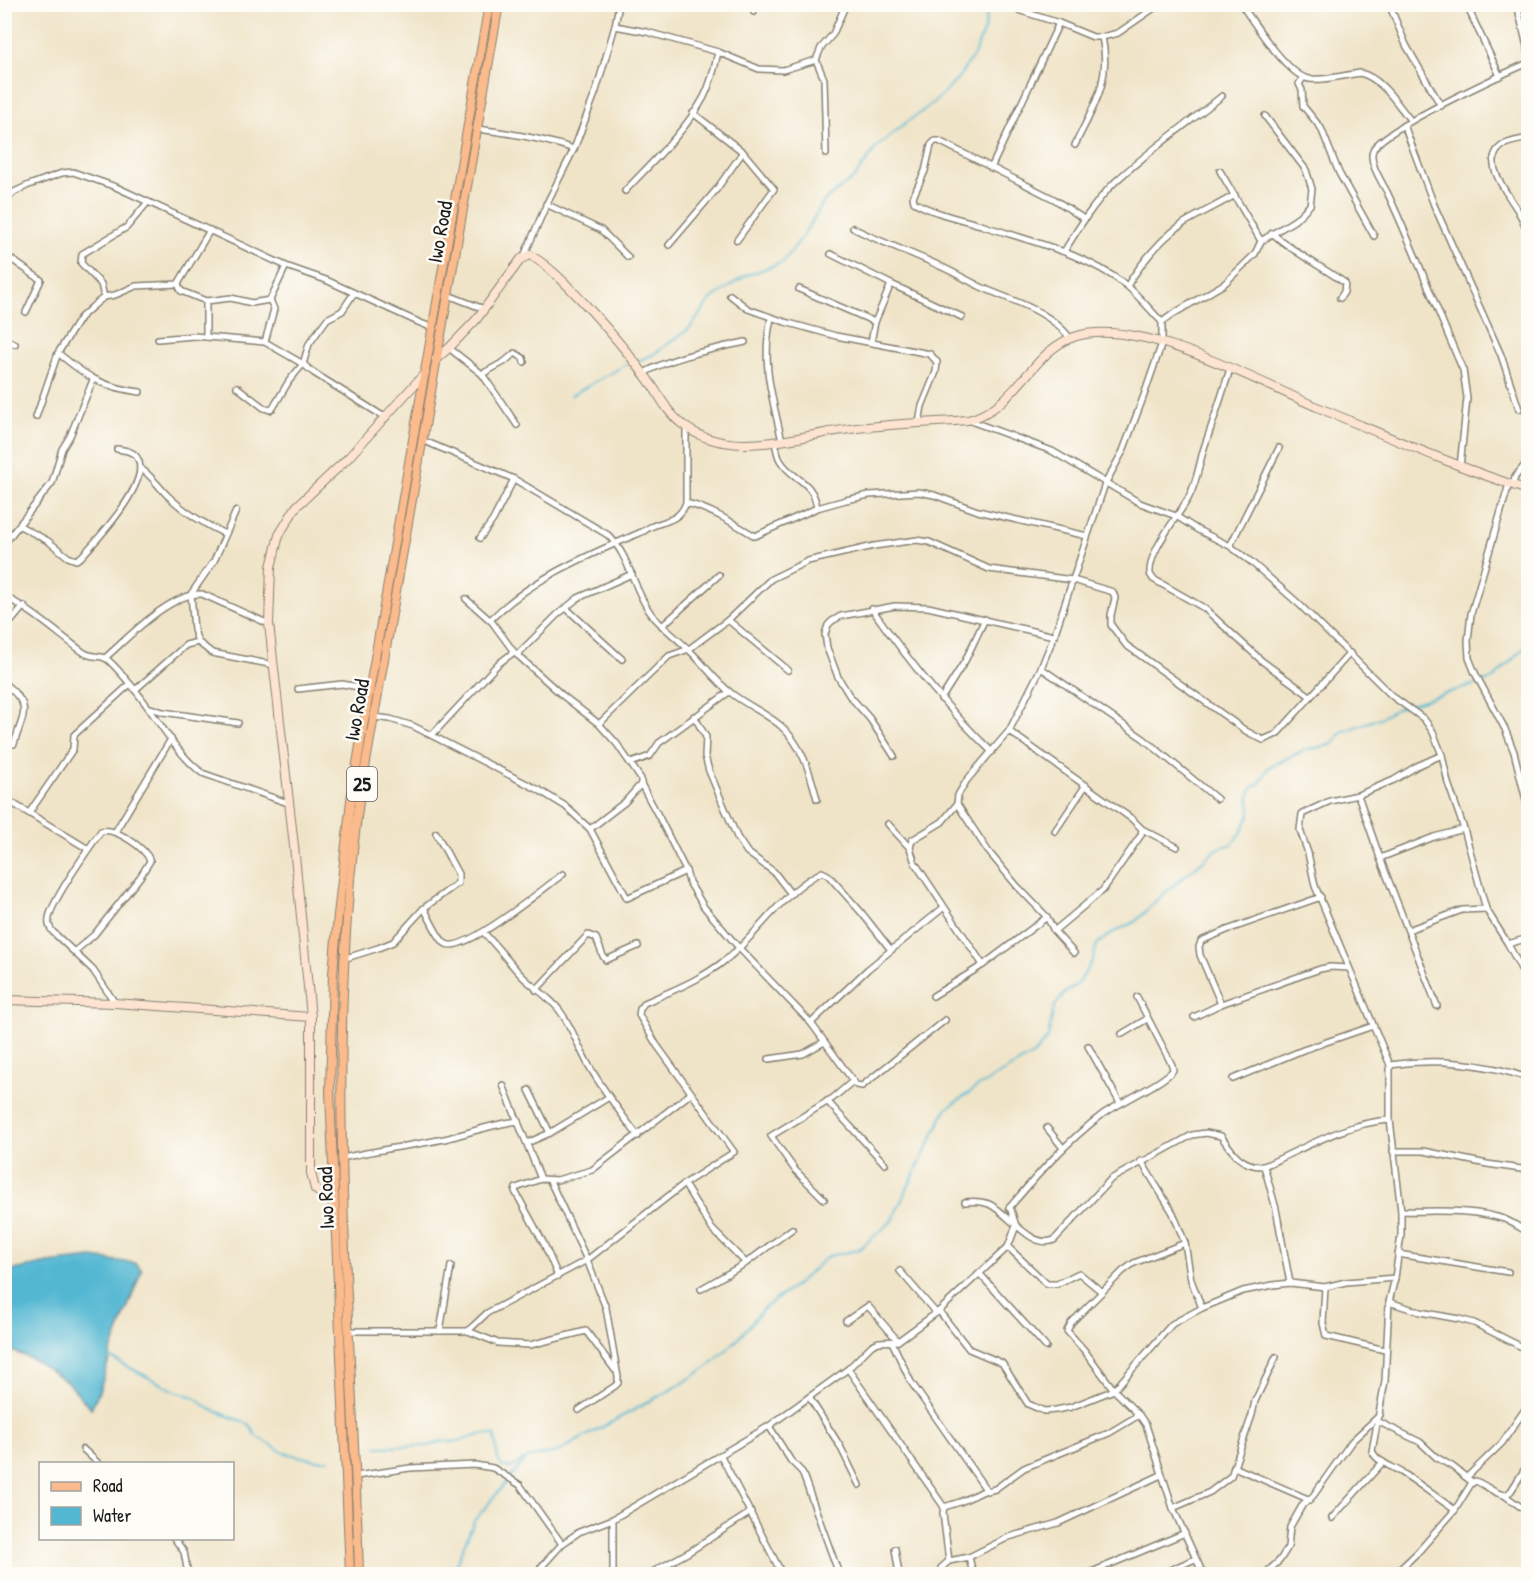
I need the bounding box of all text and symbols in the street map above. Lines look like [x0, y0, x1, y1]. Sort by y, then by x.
street label: Iwo Road [420, 199, 459, 265]
street label: Iwo Road [337, 677, 376, 743]
road number: 25 [347, 767, 377, 801]
street label: Iwo Road [310, 1166, 341, 1230]
legend [39, 1462, 234, 1540]
text: Road [93, 1473, 123, 1498]
text: Water [93, 1503, 131, 1528]

